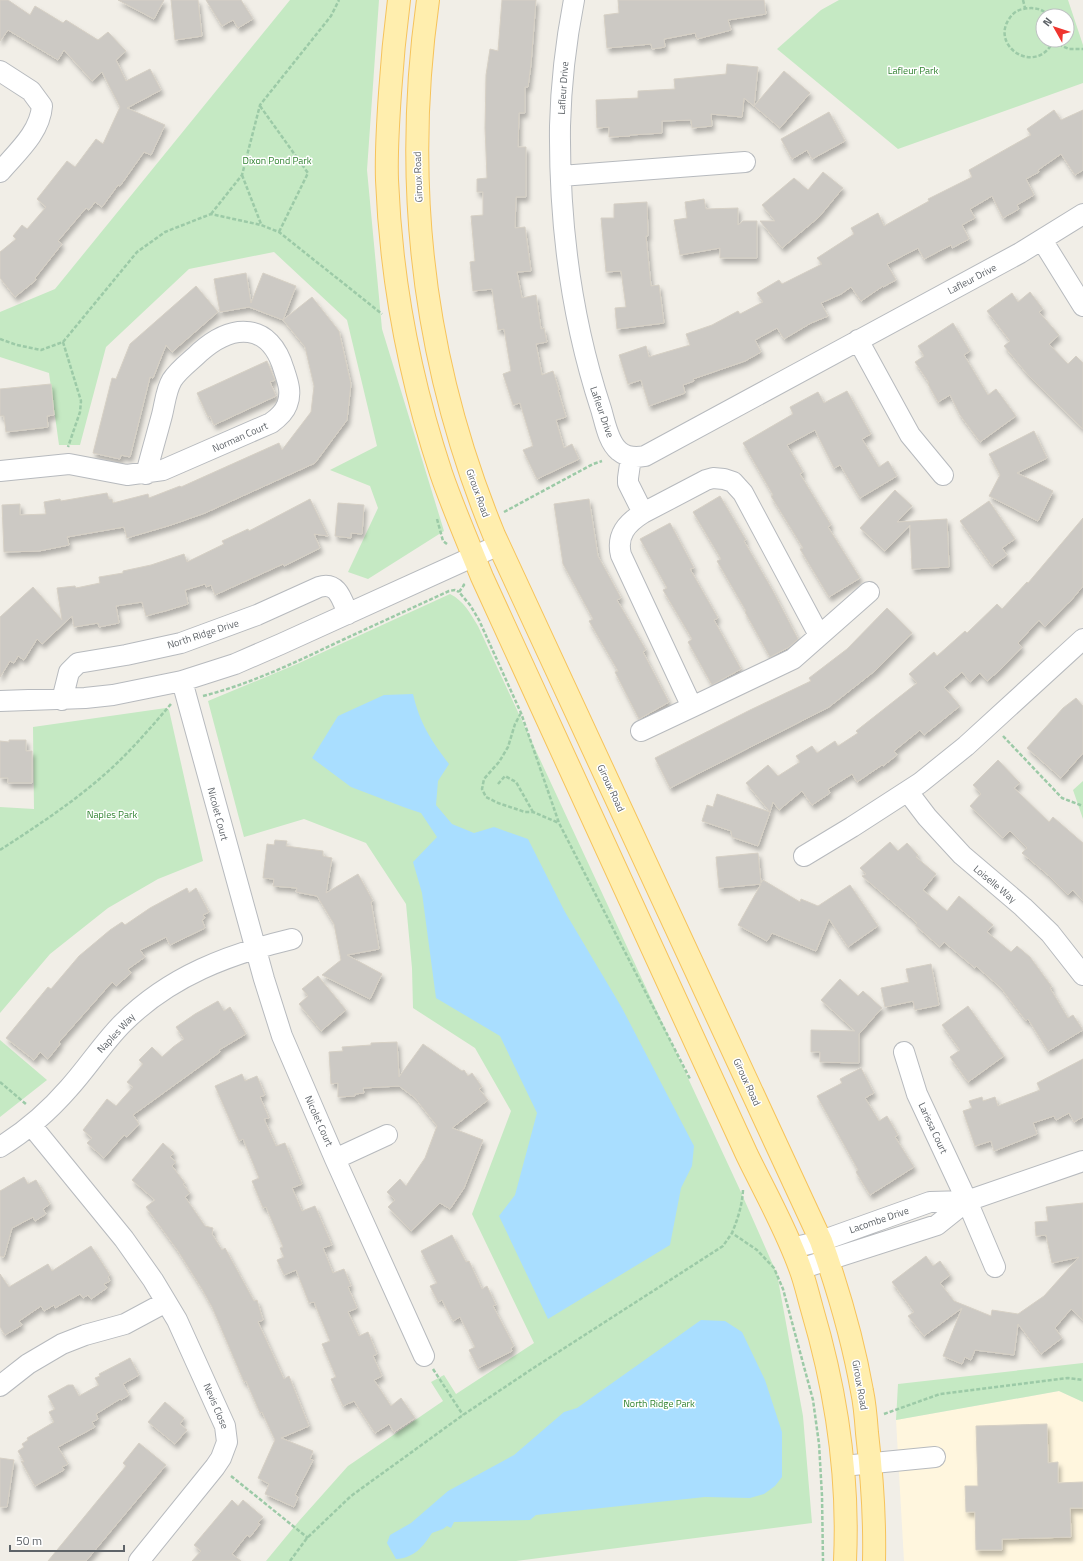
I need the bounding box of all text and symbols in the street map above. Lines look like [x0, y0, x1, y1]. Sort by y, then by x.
north arrow [1035, 8, 1075, 48]
text: N [1039, 14, 1056, 30]
street label: Lafleur Drive [554, 61, 572, 115]
park label: Lafleur Park [888, 63, 938, 78]
street label: Giroux Road [410, 151, 426, 203]
park label: Dixon Pond Park [242, 153, 312, 168]
street label: Lafleur Drive [945, 260, 999, 298]
street label: Lafleur Drive [586, 384, 618, 440]
street label: Norman Court [210, 418, 271, 456]
street label: Giroux Road [462, 467, 494, 519]
street label: North Ridge Drive [165, 615, 241, 653]
street label: Giroux Road [593, 762, 629, 814]
street label: Nicolet Court [204, 786, 232, 843]
park label: Naples Park [87, 807, 137, 822]
street label: Loiselle Way [970, 861, 1020, 907]
street label: Naples Way [94, 1010, 139, 1056]
street label: Giroux Road [729, 1056, 765, 1108]
street label: Nicolet Court [301, 1093, 337, 1149]
street label: Larissa Court [915, 1100, 952, 1156]
street label: Lacombe Drive [847, 1203, 911, 1237]
street label: Giroux Road [848, 1359, 872, 1411]
street label: Nevis Close [200, 1381, 232, 1431]
park label: North Ridge Park [623, 1396, 695, 1411]
scale bar [10, 1527, 124, 1553]
text: 50 m [16, 1531, 42, 1550]

